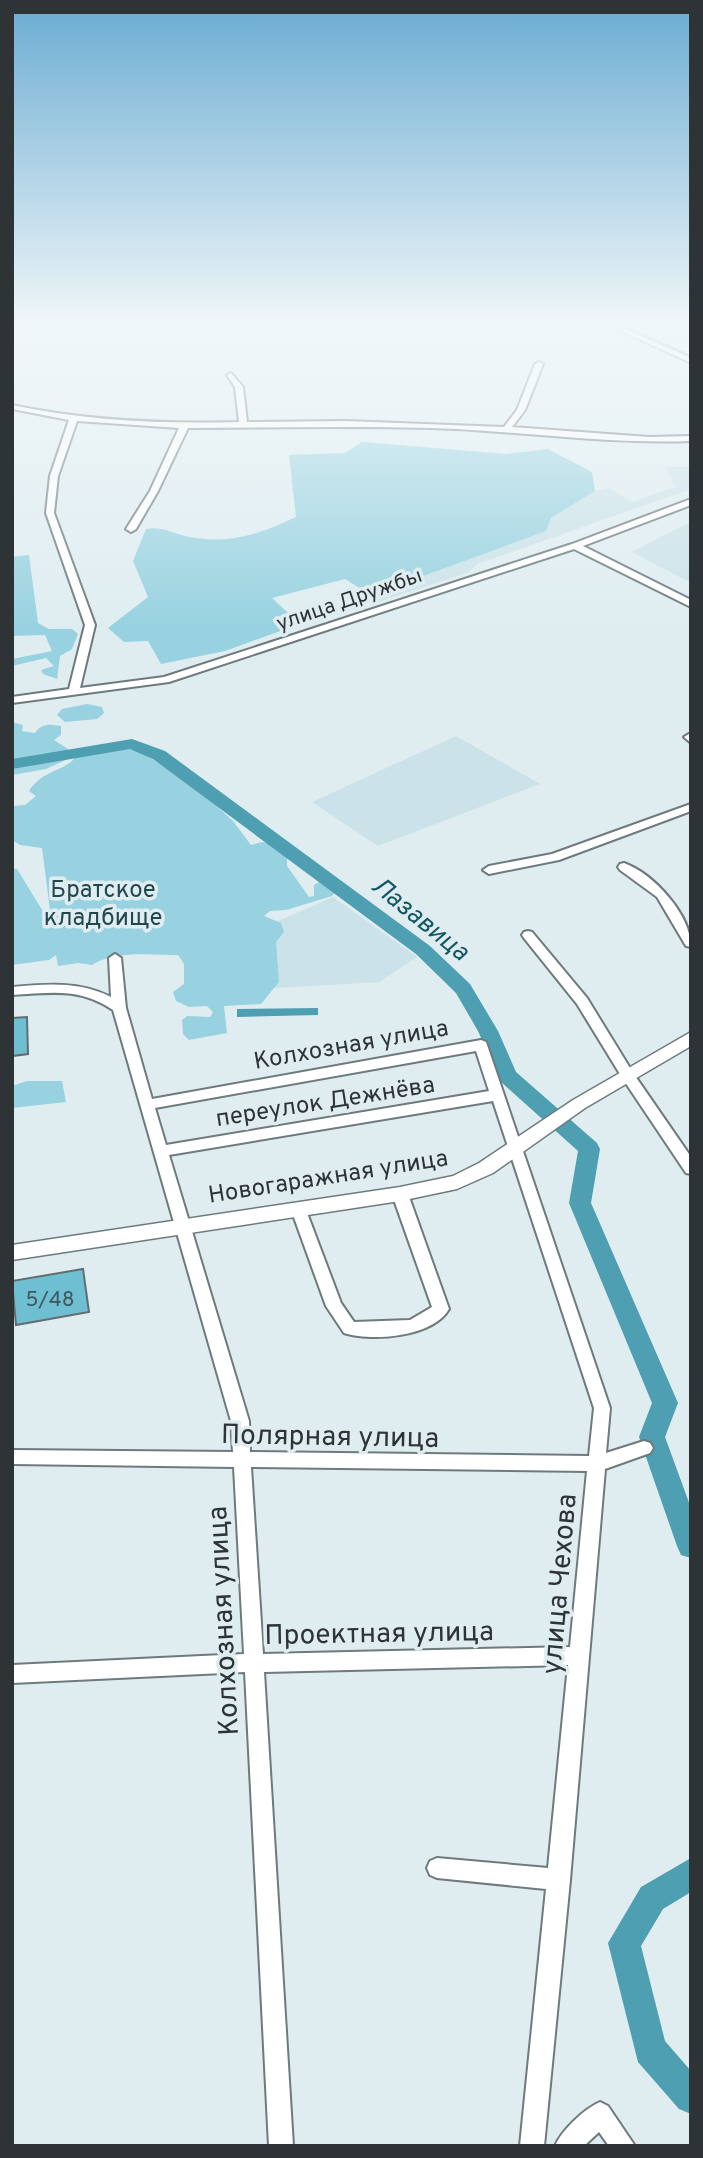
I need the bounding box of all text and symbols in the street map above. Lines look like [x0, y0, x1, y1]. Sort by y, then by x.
street label: улица Дружбы [273, 563, 426, 638]
water label: Лазавица [364, 870, 476, 970]
park label: Братское кладбище [44, 876, 162, 934]
street label: Колхозная улица [252, 1014, 451, 1078]
street label: переулок Дежнёва [214, 1071, 437, 1135]
street label: Новогаражная улица [206, 1144, 450, 1212]
house number: 5/48 [25, 1287, 75, 1314]
street label: Полярная улица [221, 1418, 439, 1458]
street label: улица Чехова [535, 1492, 587, 1676]
street label: Колхозная улица [201, 1505, 249, 1737]
street label: Проектная улица [264, 1615, 494, 1655]

